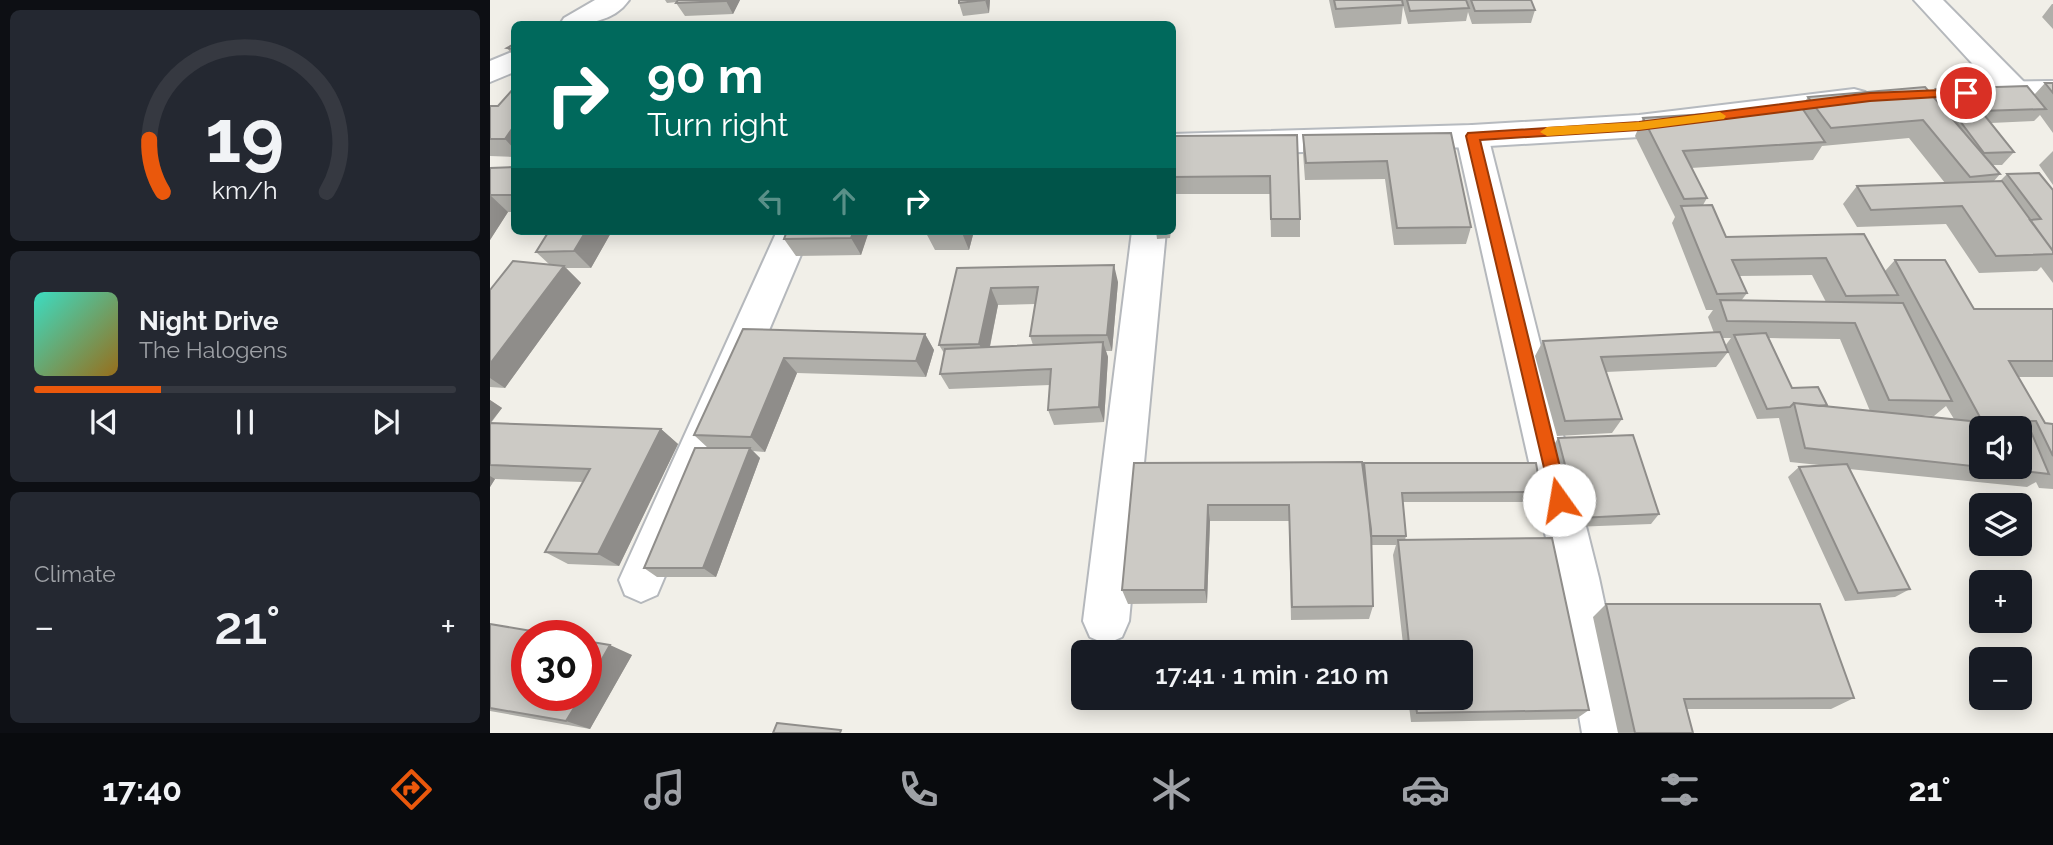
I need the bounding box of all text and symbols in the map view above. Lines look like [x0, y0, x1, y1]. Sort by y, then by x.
text: 90 m [647, 47, 763, 104]
icon: right [532, 49, 623, 140]
pin [1936, 63, 1996, 123]
icon: arrive [1947, 74, 1985, 112]
text: 19 [206, 94, 284, 179]
text: Turn right [647, 106, 788, 143]
text: km/h [212, 174, 278, 204]
icon: left [752, 182, 790, 220]
icon: ahead [825, 182, 863, 220]
icon: right [898, 182, 936, 220]
text: Night Drive [139, 306, 278, 336]
text: The Halogens [139, 336, 287, 363]
icon: previous [85, 403, 123, 441]
icon: pause [226, 403, 264, 441]
icon: next [367, 403, 405, 441]
map controls [1969, 416, 2032, 710]
button: sound [1969, 416, 2032, 479]
position arrow [1522, 463, 1596, 537]
button: layers [1969, 493, 2032, 556]
text: Climate [34, 560, 116, 587]
button: + [1969, 570, 2032, 633]
text: 21° [214, 595, 281, 656]
text: − [34, 604, 54, 649]
text: + [440, 604, 456, 649]
speed limit sign: 30 [511, 620, 602, 711]
button: − [1969, 647, 2032, 710]
text: 17:41 · 1 min · 210 m [1155, 660, 1389, 690]
icon: directions [387, 765, 436, 814]
icon: music [640, 765, 689, 814]
icon: phone [894, 765, 943, 814]
icon: climate [1147, 765, 1196, 814]
icon: car [1401, 765, 1450, 814]
icon: filters [1655, 765, 1704, 814]
text: 17:40 [102, 771, 182, 808]
text: 21° [1908, 771, 1951, 808]

